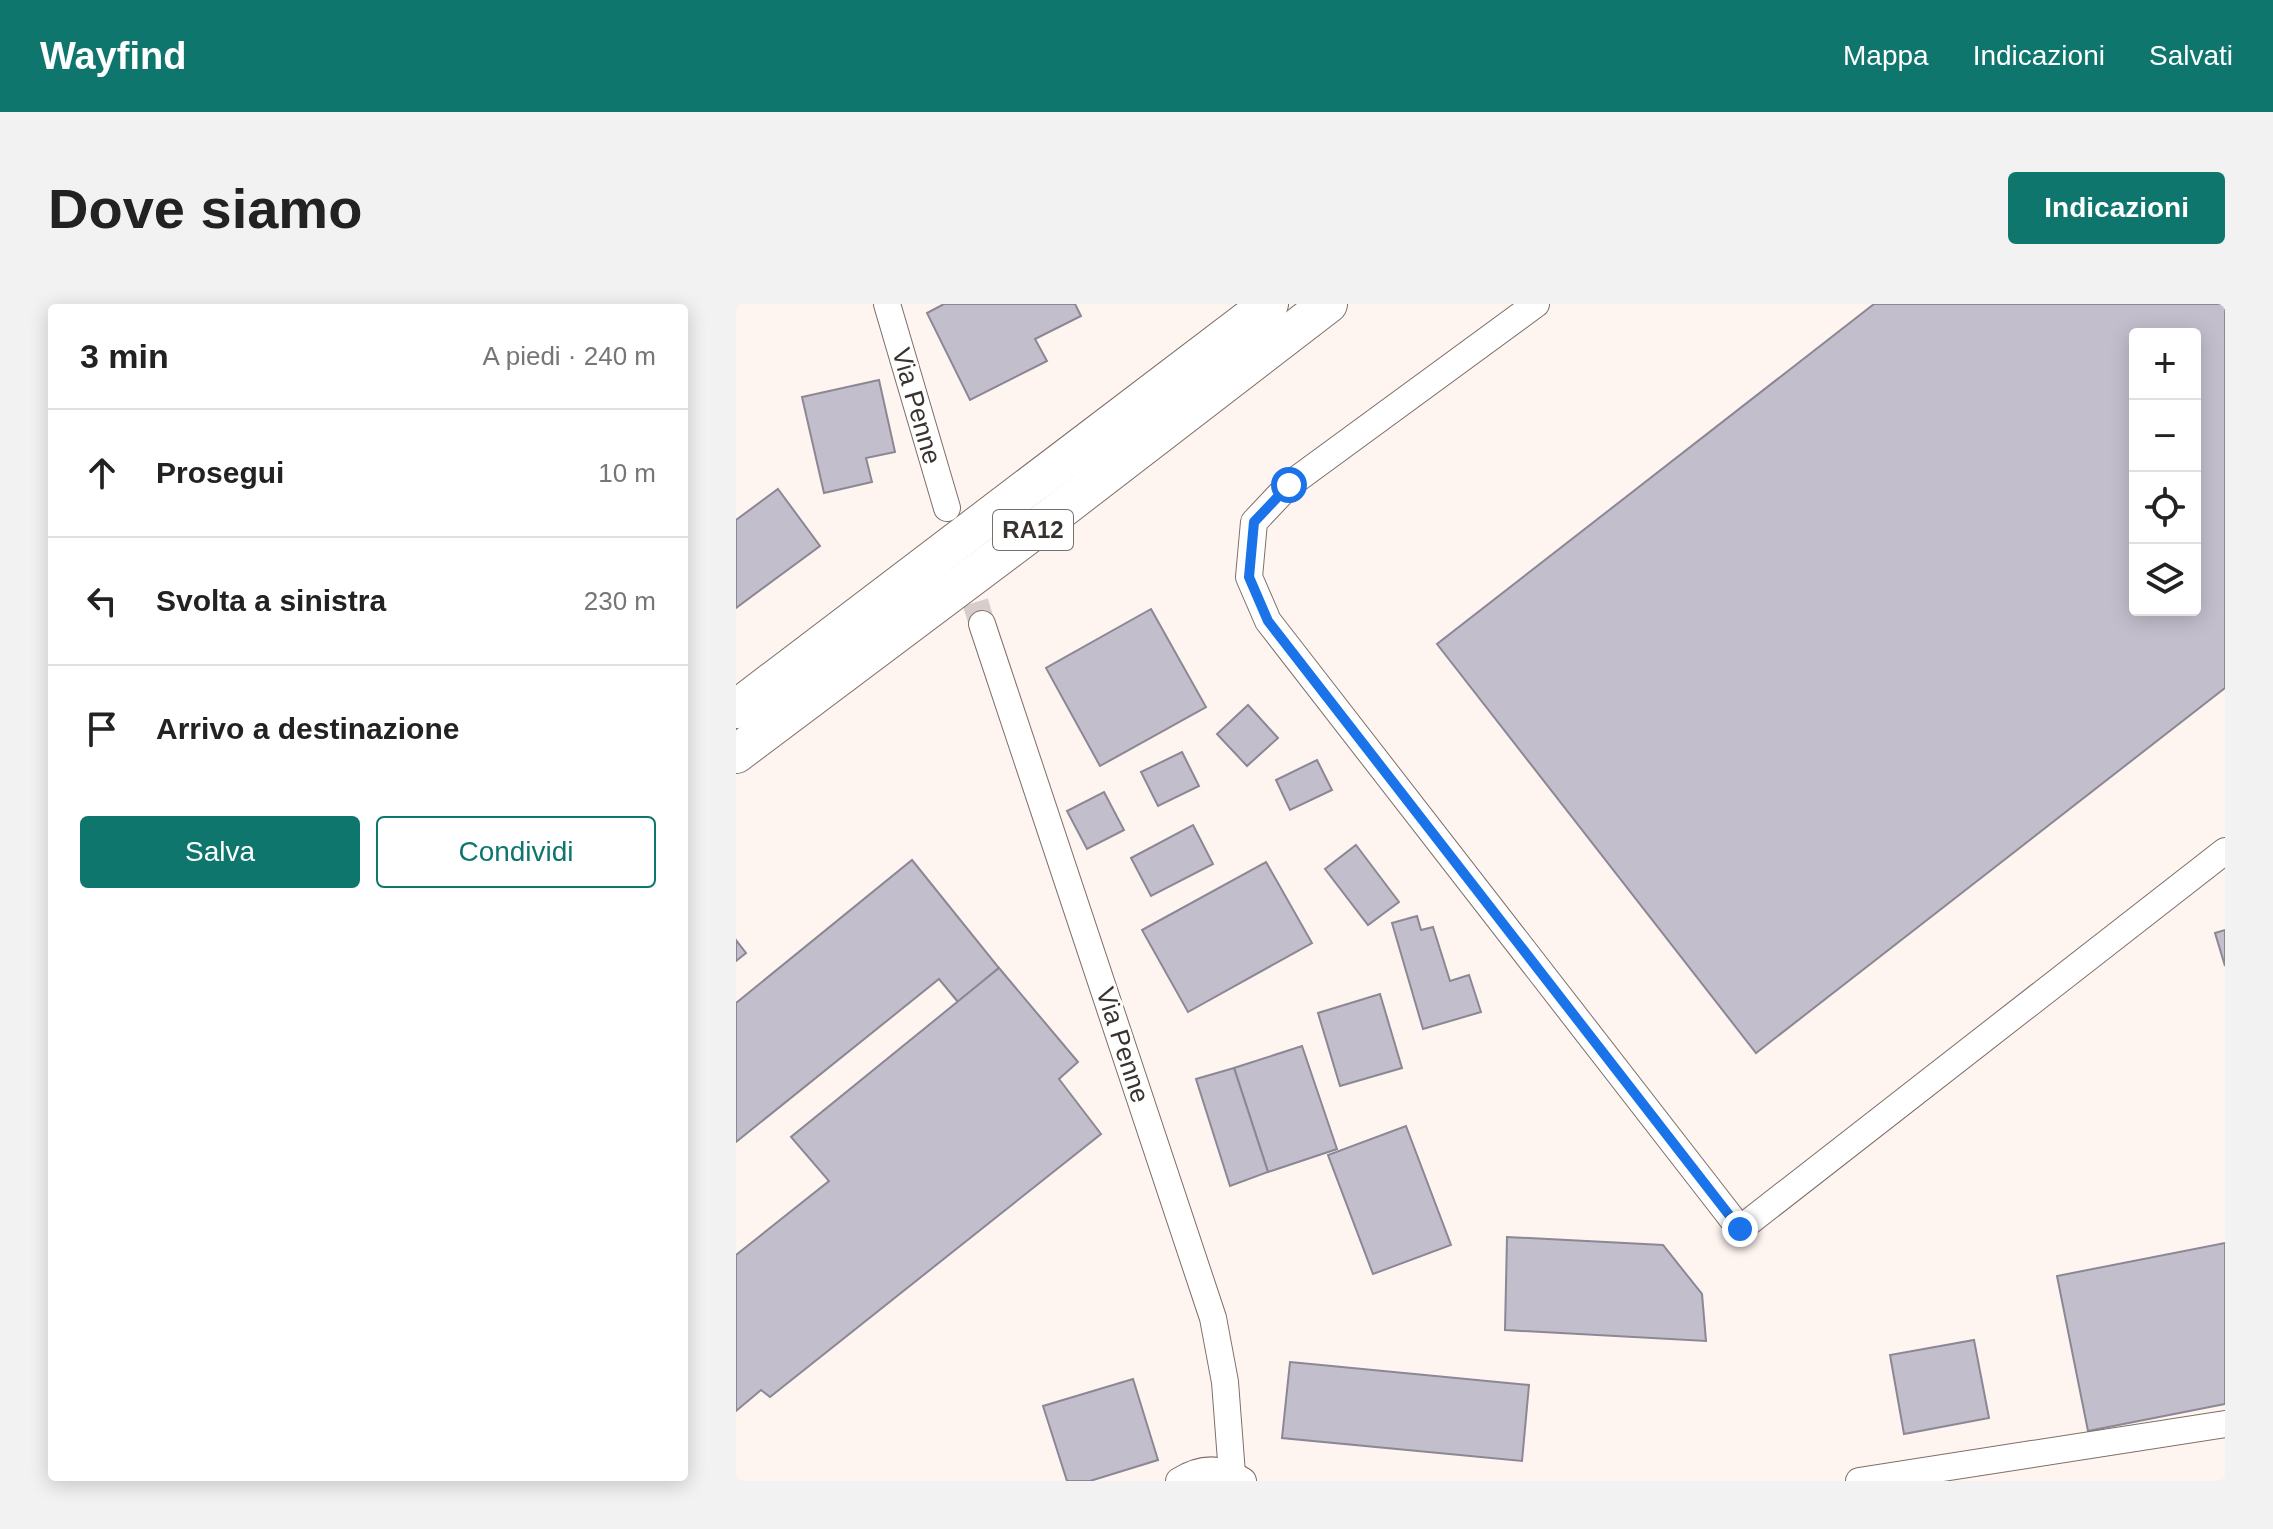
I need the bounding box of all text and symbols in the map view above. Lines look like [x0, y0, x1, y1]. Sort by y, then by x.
text: Wayfind [40, 35, 186, 77]
text: Mappa [1843, 40, 1929, 71]
text: Indicazioni [1973, 40, 2105, 71]
text: Salvati [2149, 40, 2233, 71]
button: Indicazioni [2008, 172, 2225, 244]
text: Dove siamo [48, 177, 362, 240]
map controls [2129, 328, 2201, 616]
button: + [2129, 328, 2201, 400]
text: 3 min [80, 337, 169, 375]
text: A piedi · 240 m [483, 341, 656, 371]
street label: Via Penne [886, 344, 948, 468]
button: − [2129, 400, 2201, 472]
icon: ahead [80, 451, 124, 495]
text: Prosegui [156, 456, 284, 489]
text: 10 m [598, 458, 656, 488]
route start [1271, 467, 1307, 503]
button: locate [2129, 472, 2201, 544]
road number: RA12 [993, 510, 1073, 550]
button: layers [2129, 544, 2201, 616]
icon: left [80, 579, 124, 623]
text: Svolta a sinistra [156, 584, 386, 617]
text: 230 m [584, 586, 656, 616]
icon: arrive [80, 707, 124, 751]
text: Arrivo a destinazione [156, 712, 459, 745]
button: Salva [80, 816, 360, 888]
button: Condividi [376, 816, 656, 888]
street label: Via Penne [1090, 984, 1156, 1106]
route end [1722, 1211, 1758, 1247]

